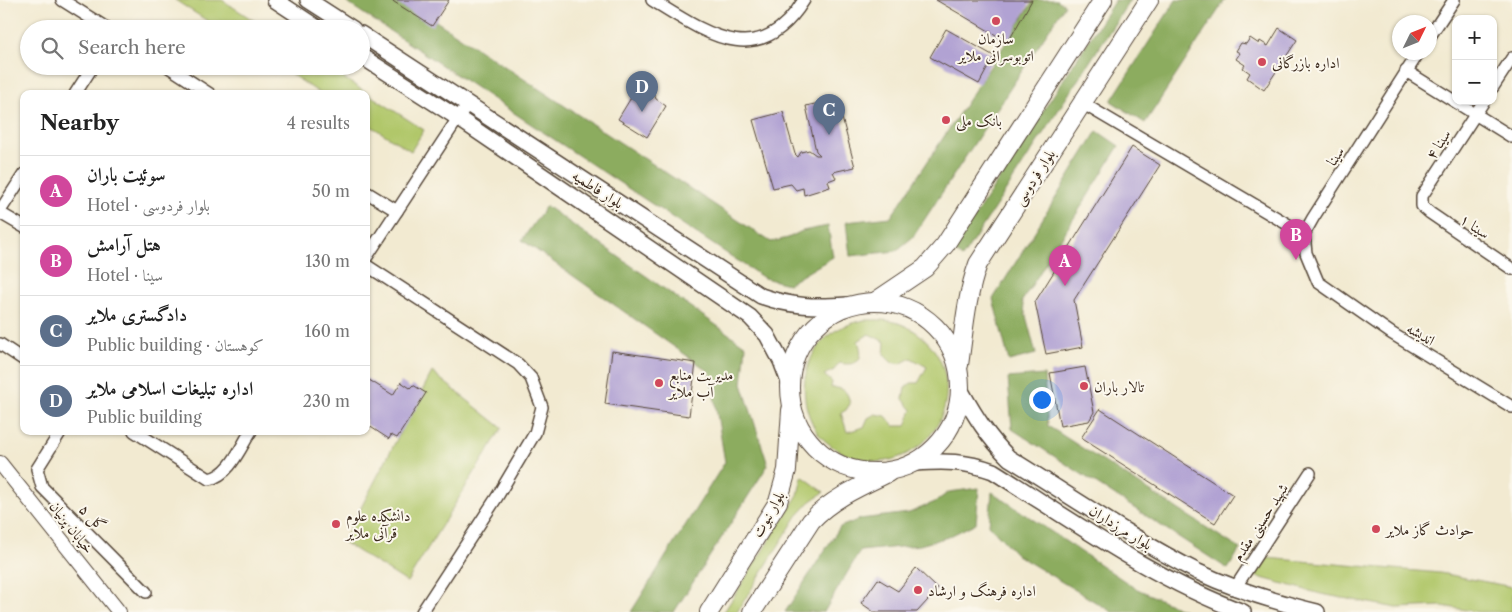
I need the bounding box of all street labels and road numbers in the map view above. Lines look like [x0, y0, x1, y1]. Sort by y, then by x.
street label: سینا ۴ [1421, 125, 1455, 163]
street label: سینا [1322, 143, 1348, 169]
street label: بلوار فردوسی [1009, 145, 1061, 210]
street label: بلوار فاطمیه [569, 165, 627, 213]
street label: سینا ۱ [1456, 209, 1494, 243]
street label: اندیشه [1404, 318, 1438, 350]
street label: شهید حسینی مقدم [1228, 479, 1296, 567]
street label: بلوار نبوت [747, 487, 789, 541]
street label: خیابان پرنیان [45, 497, 98, 558]
street label: گل ۵ [75, 499, 111, 535]
street label: بلوار مرزداران [1085, 500, 1156, 556]

